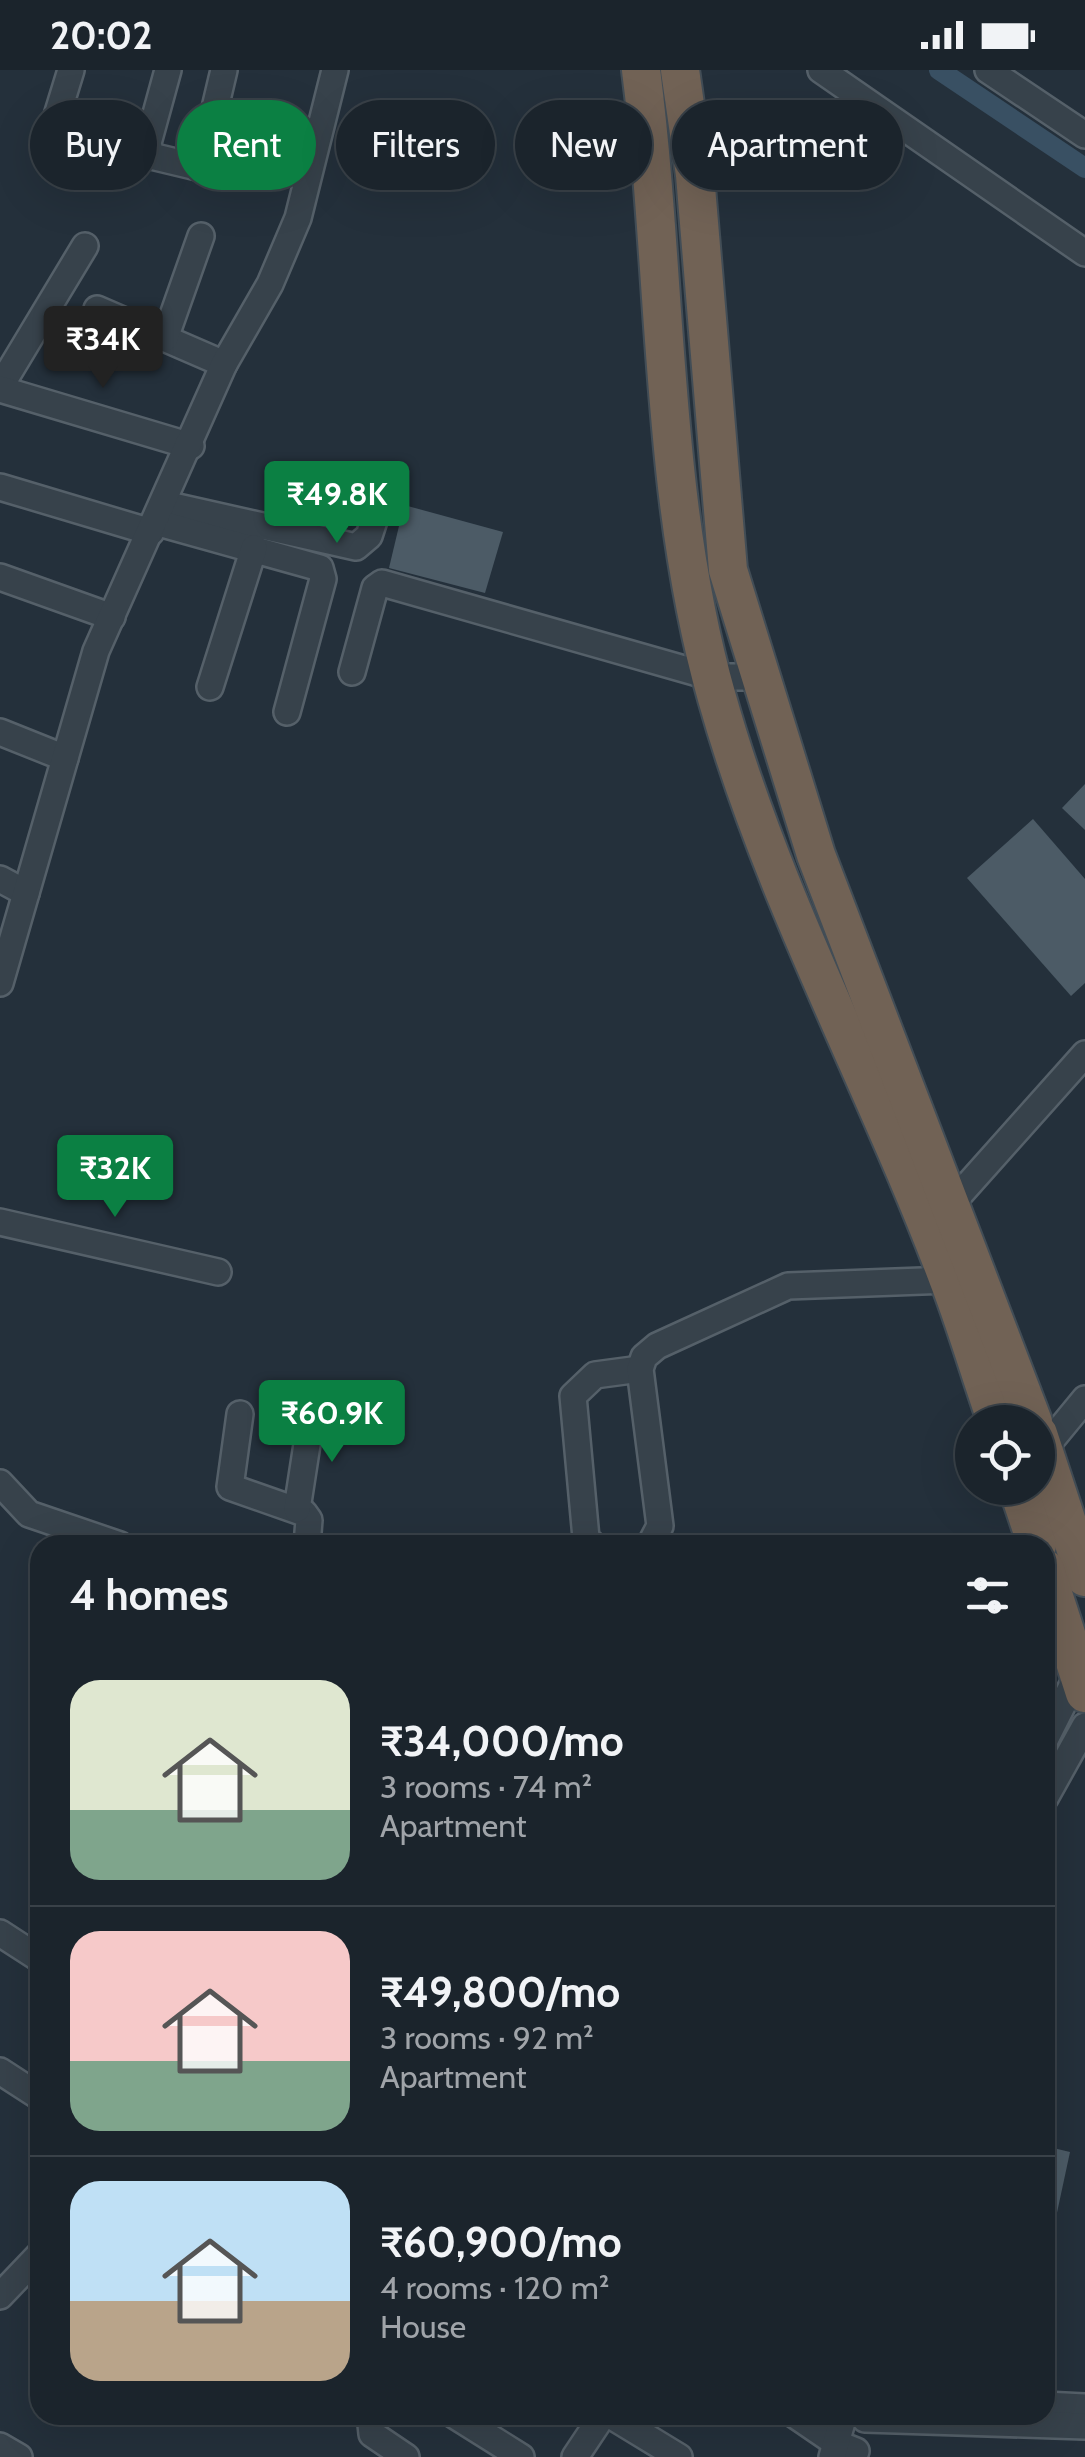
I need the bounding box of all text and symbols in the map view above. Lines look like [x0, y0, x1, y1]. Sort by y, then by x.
text: 20:02 [50, 12, 152, 59]
chip: Buy [30, 100, 157, 190]
chip: Rent [177, 100, 316, 190]
chip: Filters [336, 100, 495, 190]
chip: New [515, 100, 652, 190]
chip: Apartment [672, 100, 903, 190]
pin: ₹34K [44, 306, 162, 391]
text: ₹34K [66, 319, 140, 358]
pin: ₹49.8K [256, 461, 418, 546]
text: ₹49.8K [286, 474, 388, 513]
pin: ₹32K [56, 1135, 174, 1220]
text: ₹32K [79, 1148, 151, 1187]
pin: ₹60.9K [251, 1380, 413, 1465]
text: ₹60.9K [281, 1393, 383, 1432]
map controls [955, 1405, 1055, 1505]
button: locate [955, 1405, 1055, 1505]
icon: filters [960, 1568, 1015, 1623]
text: 4 homes [70, 1569, 229, 1621]
text: ₹34,000/mo [380, 1715, 624, 1767]
icon: home [150, 1720, 270, 1840]
text: 3 rooms · 74 m² [380, 1767, 592, 1806]
text: Apartment [380, 1806, 527, 1845]
text: ₹49,800/mo [380, 1966, 620, 2018]
icon: home [150, 1971, 270, 2091]
text: 3 rooms · 92 m² [380, 2018, 594, 2057]
text: Apartment [380, 2057, 527, 2096]
text: ₹60,900/mo [380, 2216, 622, 2268]
icon: home [150, 2221, 270, 2341]
text: 4 rooms · 120 m² [380, 2268, 609, 2307]
text: House [380, 2307, 466, 2346]

